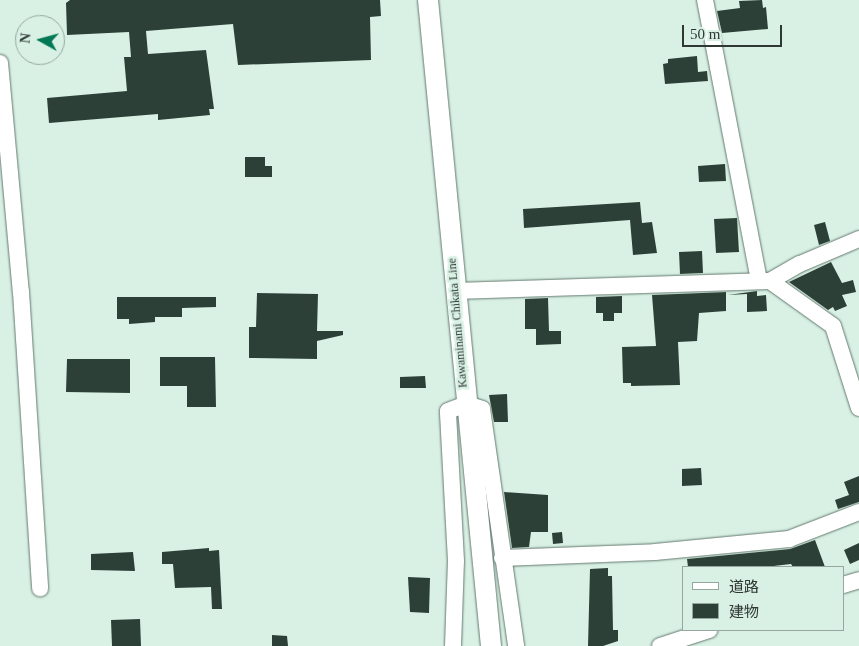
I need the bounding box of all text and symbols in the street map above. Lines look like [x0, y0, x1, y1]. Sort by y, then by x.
north arrow [15, 15, 65, 65]
scale bar [684, 15, 784, 47]
text: 50 m [690, 26, 720, 42]
text: N [18, 32, 34, 44]
street label: Kawaminami Chikata Line [445, 258, 471, 388]
legend [682, 566, 844, 631]
text: 道路 [729, 579, 759, 595]
text: 建物 [729, 604, 759, 620]

